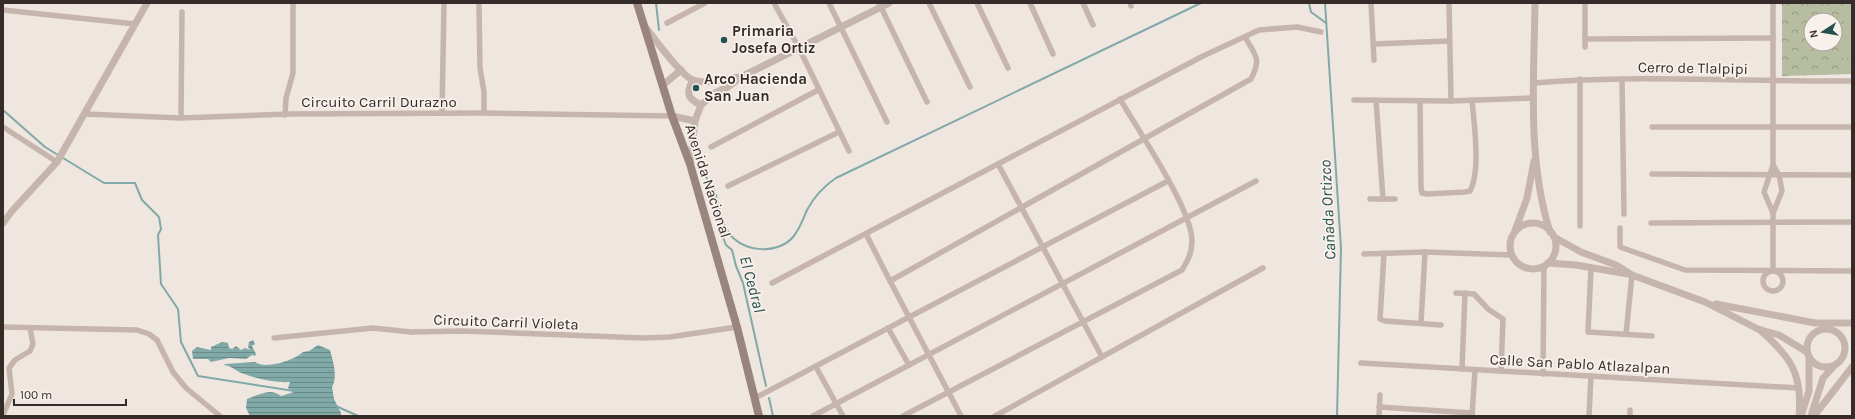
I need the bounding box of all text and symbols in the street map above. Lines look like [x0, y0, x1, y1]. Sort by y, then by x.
north arrow [1803, 12, 1843, 52]
place label: Primaria Josefa Ortiz [732, 22, 815, 57]
text: N [1807, 29, 1821, 39]
marker: Primaria Josefa Ortiz [719, 35, 729, 45]
street label: Cerro de Tlalpipi [1638, 58, 1748, 78]
place label: Arco Hacienda San Juan [704, 70, 807, 105]
marker: Arco Hacienda San Juan [691, 83, 701, 93]
street label: Circuito Carril Durazno [301, 93, 457, 111]
street label: Avenida Nacional [681, 122, 735, 240]
water label: Cañada Ortizco [1315, 159, 1340, 261]
water label: El Cedral [736, 254, 769, 315]
street label: Circuito Carril Violeta [433, 310, 579, 334]
street label: Calle San Pablo Atlazalpan [1489, 350, 1671, 378]
scale bar [14, 381, 126, 407]
text: 100 m [20, 388, 52, 402]

